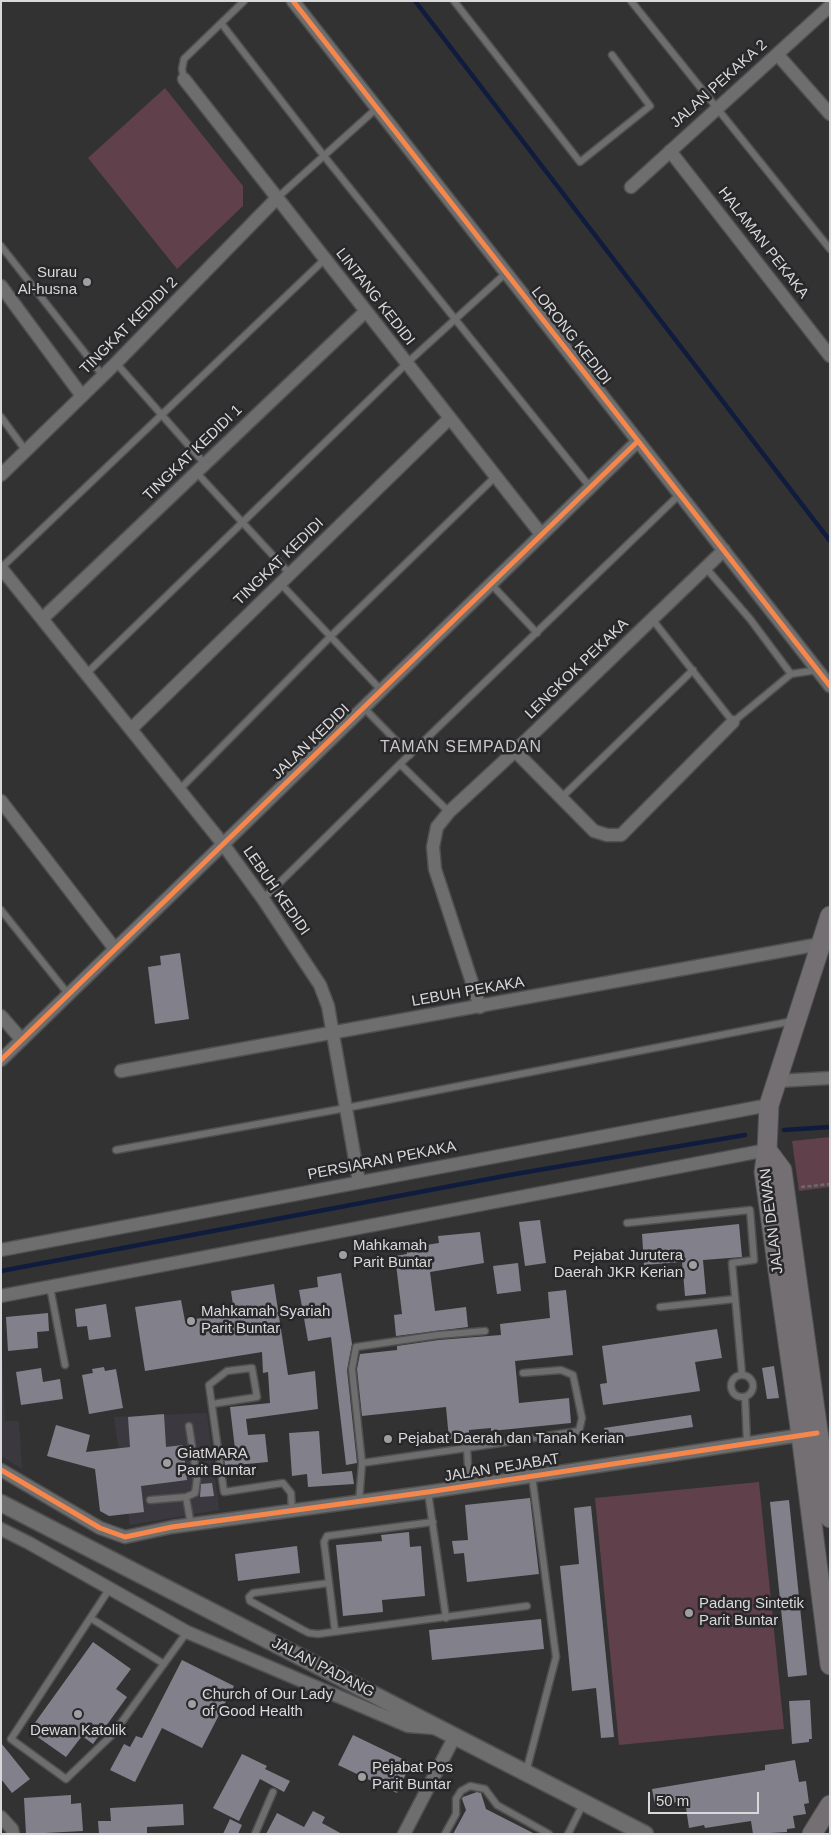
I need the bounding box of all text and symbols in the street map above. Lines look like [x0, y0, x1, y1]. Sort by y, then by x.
street label: JALAN PEKAKA 2 [667, 36, 771, 132]
street label: HALAMAN PEKAKA [714, 184, 812, 302]
street label: LINTANG KEDIDI [332, 245, 418, 349]
place label: Surau Al-husna [18, 264, 77, 299]
street label: TINGKAT KEDIDI 2 [76, 273, 182, 379]
marker: Surau Al-husna [81, 276, 93, 288]
street label: LORONG KEDIDI [527, 283, 615, 389]
street label: TINGKAT KEDIDI 1 [140, 401, 246, 505]
street label: TINGKAT KEDIDI [230, 515, 328, 609]
street label: LENGKOK PEKAKA [522, 615, 632, 723]
street label: JALAN KEDIDI [268, 700, 354, 784]
district label: TAMAN SEMPADAN [378, 738, 544, 758]
street label: LEBUH KEDIDI [239, 843, 313, 939]
street label: LEBUH PEKAKA [410, 973, 526, 1011]
street label: PERSIARAN PEKAKA [306, 1138, 458, 1184]
street label: JALAN DEWAN [757, 1167, 787, 1275]
place label: Mahkamah Parit Buntar [353, 1237, 432, 1272]
place label: Pejabat Jurutera Daerah JKR Kerian [554, 1247, 683, 1282]
marker: Mahkamah Parit Buntar [337, 1249, 349, 1261]
marker: Pejabat Jurutera Daerah JKR Kerian [687, 1259, 699, 1271]
place label: Mahkamah Syariah Parit Buntar [201, 1303, 330, 1338]
marker: Mahkamah Syariah Parit Buntar [185, 1315, 197, 1327]
place label: Pejabat Daerah dan Tanah Kerian [398, 1430, 624, 1448]
marker: Pejabat Daerah dan Tanah Kerian [382, 1433, 394, 1445]
place label: GiatMARA Parit Buntar [177, 1445, 256, 1480]
street label: JALAN PEJABAT [443, 1450, 561, 1486]
marker: GiatMARA Parit Buntar [161, 1457, 173, 1469]
place label: Padang Sintetik Parit Buntar [699, 1595, 804, 1630]
marker: Padang Sintetik Parit Buntar [683, 1607, 695, 1619]
street label: JALAN PADANG [269, 1634, 377, 1702]
place label: Church of Our Lady of Good Health [202, 1686, 333, 1721]
marker: Church of Our Lady of Good Health [186, 1698, 198, 1710]
marker: Dewan Katolik [72, 1708, 84, 1720]
place label: Dewan Katolik [30, 1722, 126, 1740]
place label: Pejabat Pos Parit Buntar [372, 1759, 453, 1794]
marker: Pejabat Pos Parit Buntar [356, 1771, 368, 1783]
scale bar [651, 1782, 762, 1814]
text: 50 m [656, 1792, 689, 1809]

